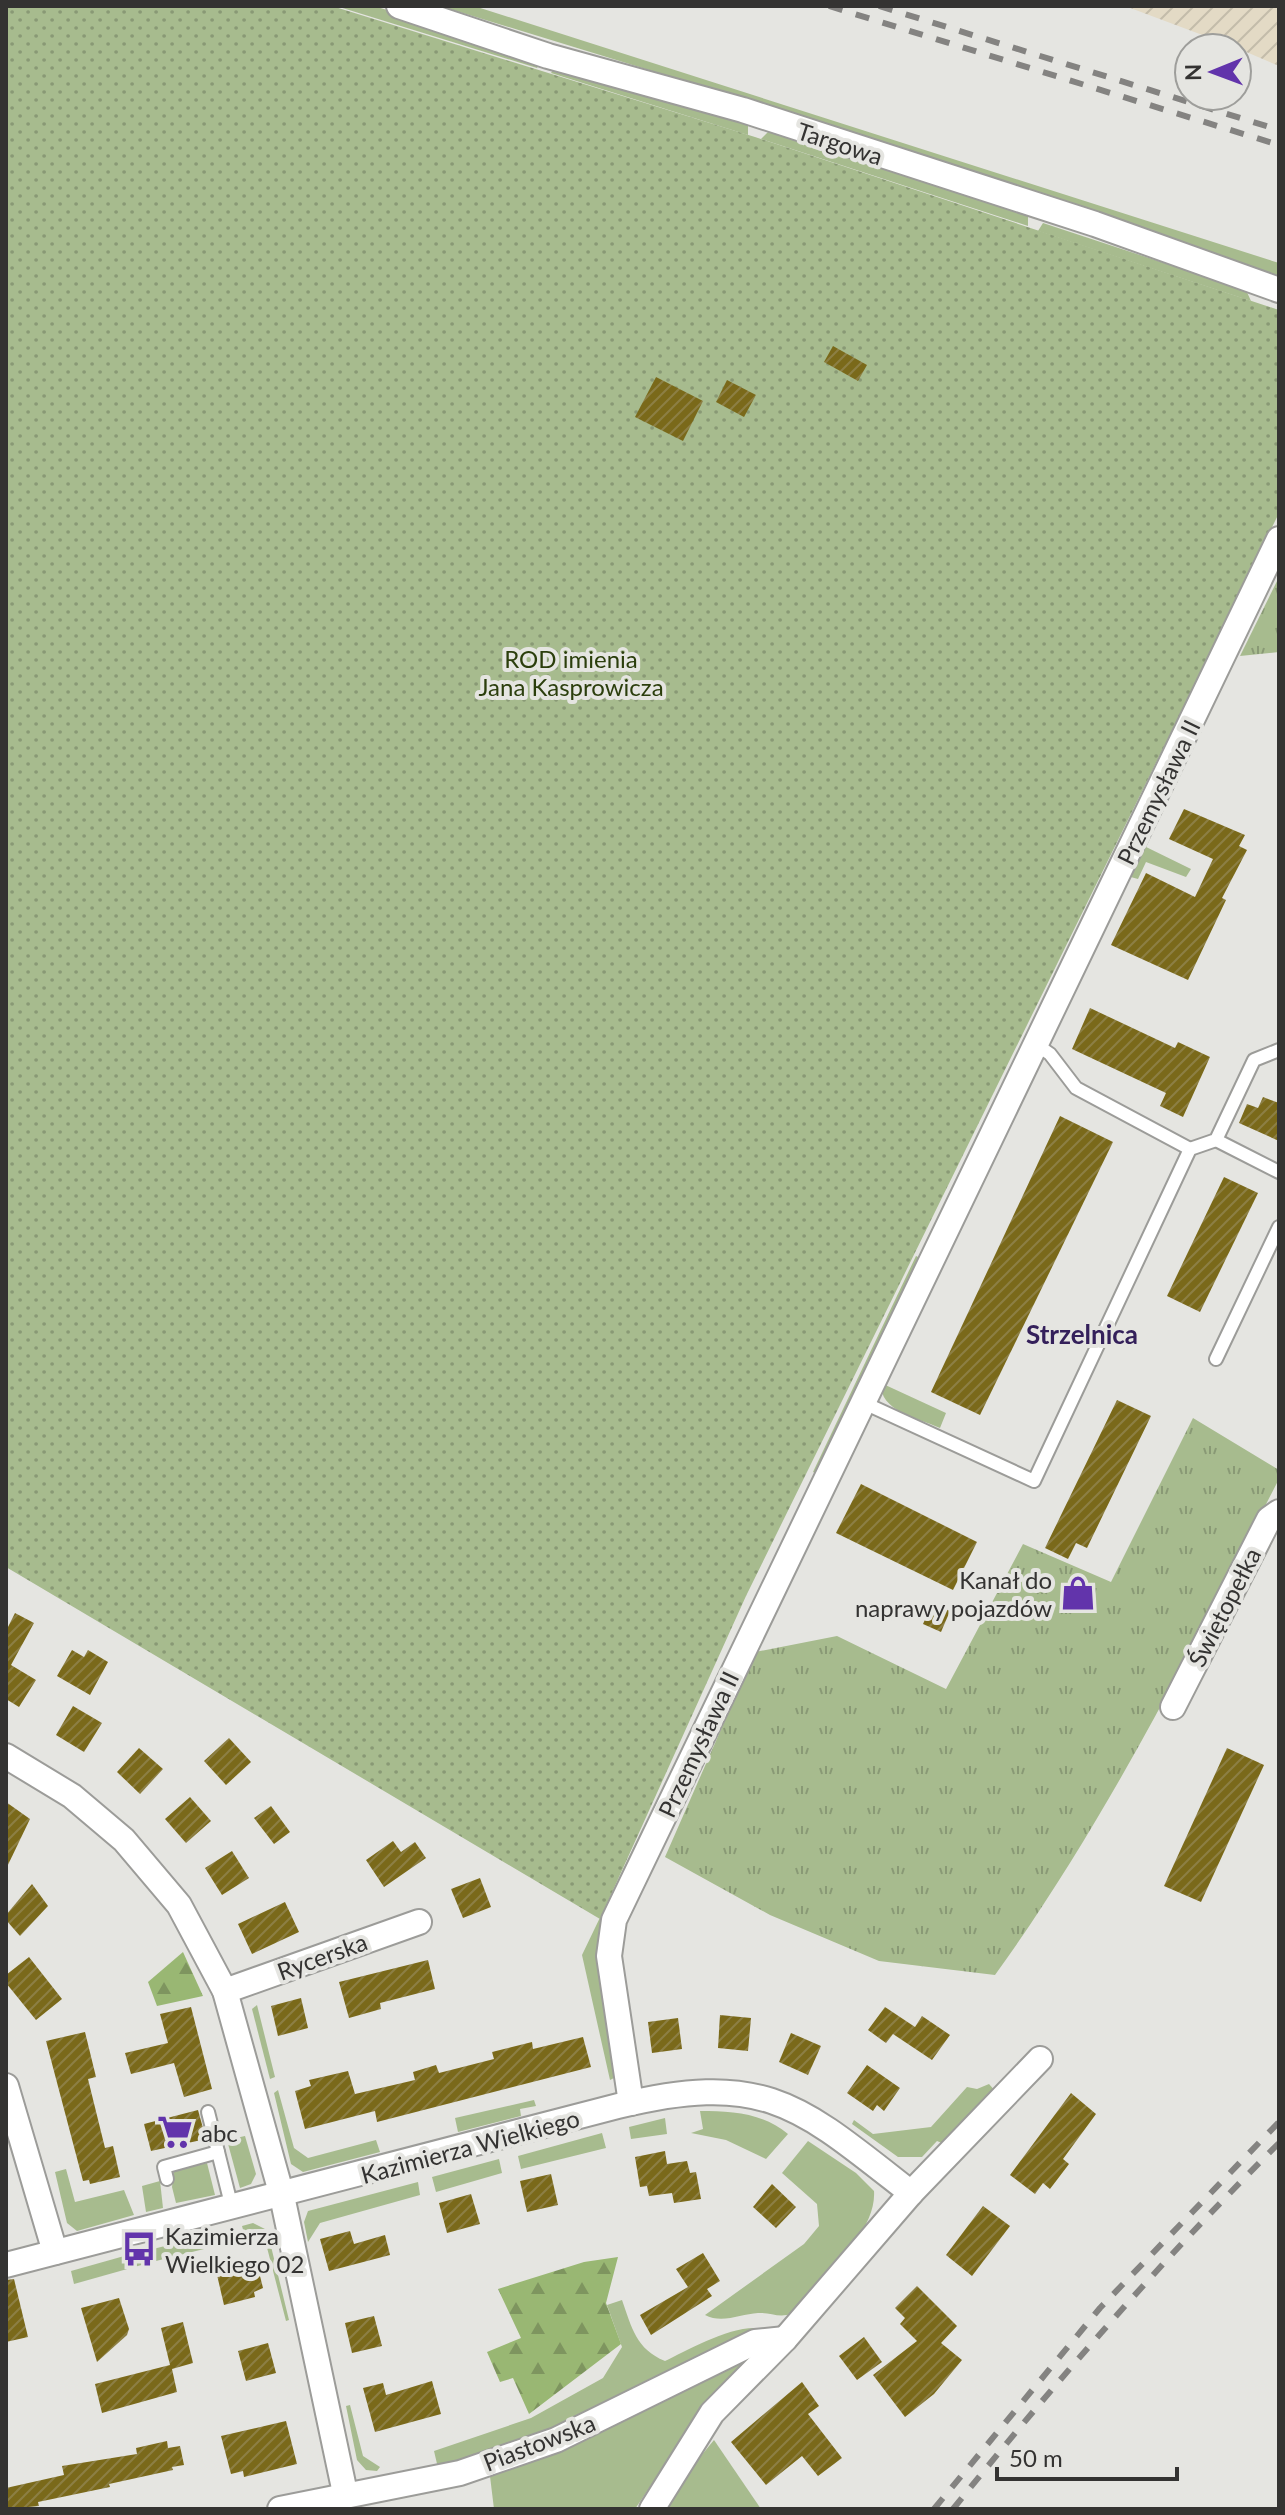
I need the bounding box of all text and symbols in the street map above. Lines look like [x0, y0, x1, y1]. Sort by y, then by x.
north arrow [1173, 32, 1253, 112]
text: N [1179, 64, 1206, 81]
street label: Targowa [794, 116, 886, 170]
park label: ROD imienia Jana Kasprowicza [478, 644, 664, 701]
street label: Przemysława II [1110, 715, 1206, 869]
district label: Strzelnica [1026, 1318, 1138, 1350]
street label: Świętopełka [1182, 1543, 1266, 1671]
place label: Kanał do naprawy pojazdów [855, 1565, 1052, 1622]
shop icon: Kanał do naprawy pojazdów [1059, 1574, 1097, 1612]
street label: Przemysława II [652, 1666, 744, 1822]
street label: Rycerska [273, 1926, 371, 1986]
street label: Kazimierza Wielkiego [357, 2103, 583, 2189]
supermarket icon: abc [156, 2113, 194, 2151]
place label: abc [201, 2118, 238, 2147]
place label: Kazimierza Wielkiego 02 [165, 2221, 304, 2278]
bus stop icon: Kazimierza Wielkiego 02 [120, 2230, 158, 2268]
street label: Piastowska [479, 2407, 599, 2477]
scale bar [997, 2431, 1177, 2481]
text: 50 m [1009, 2443, 1063, 2472]

